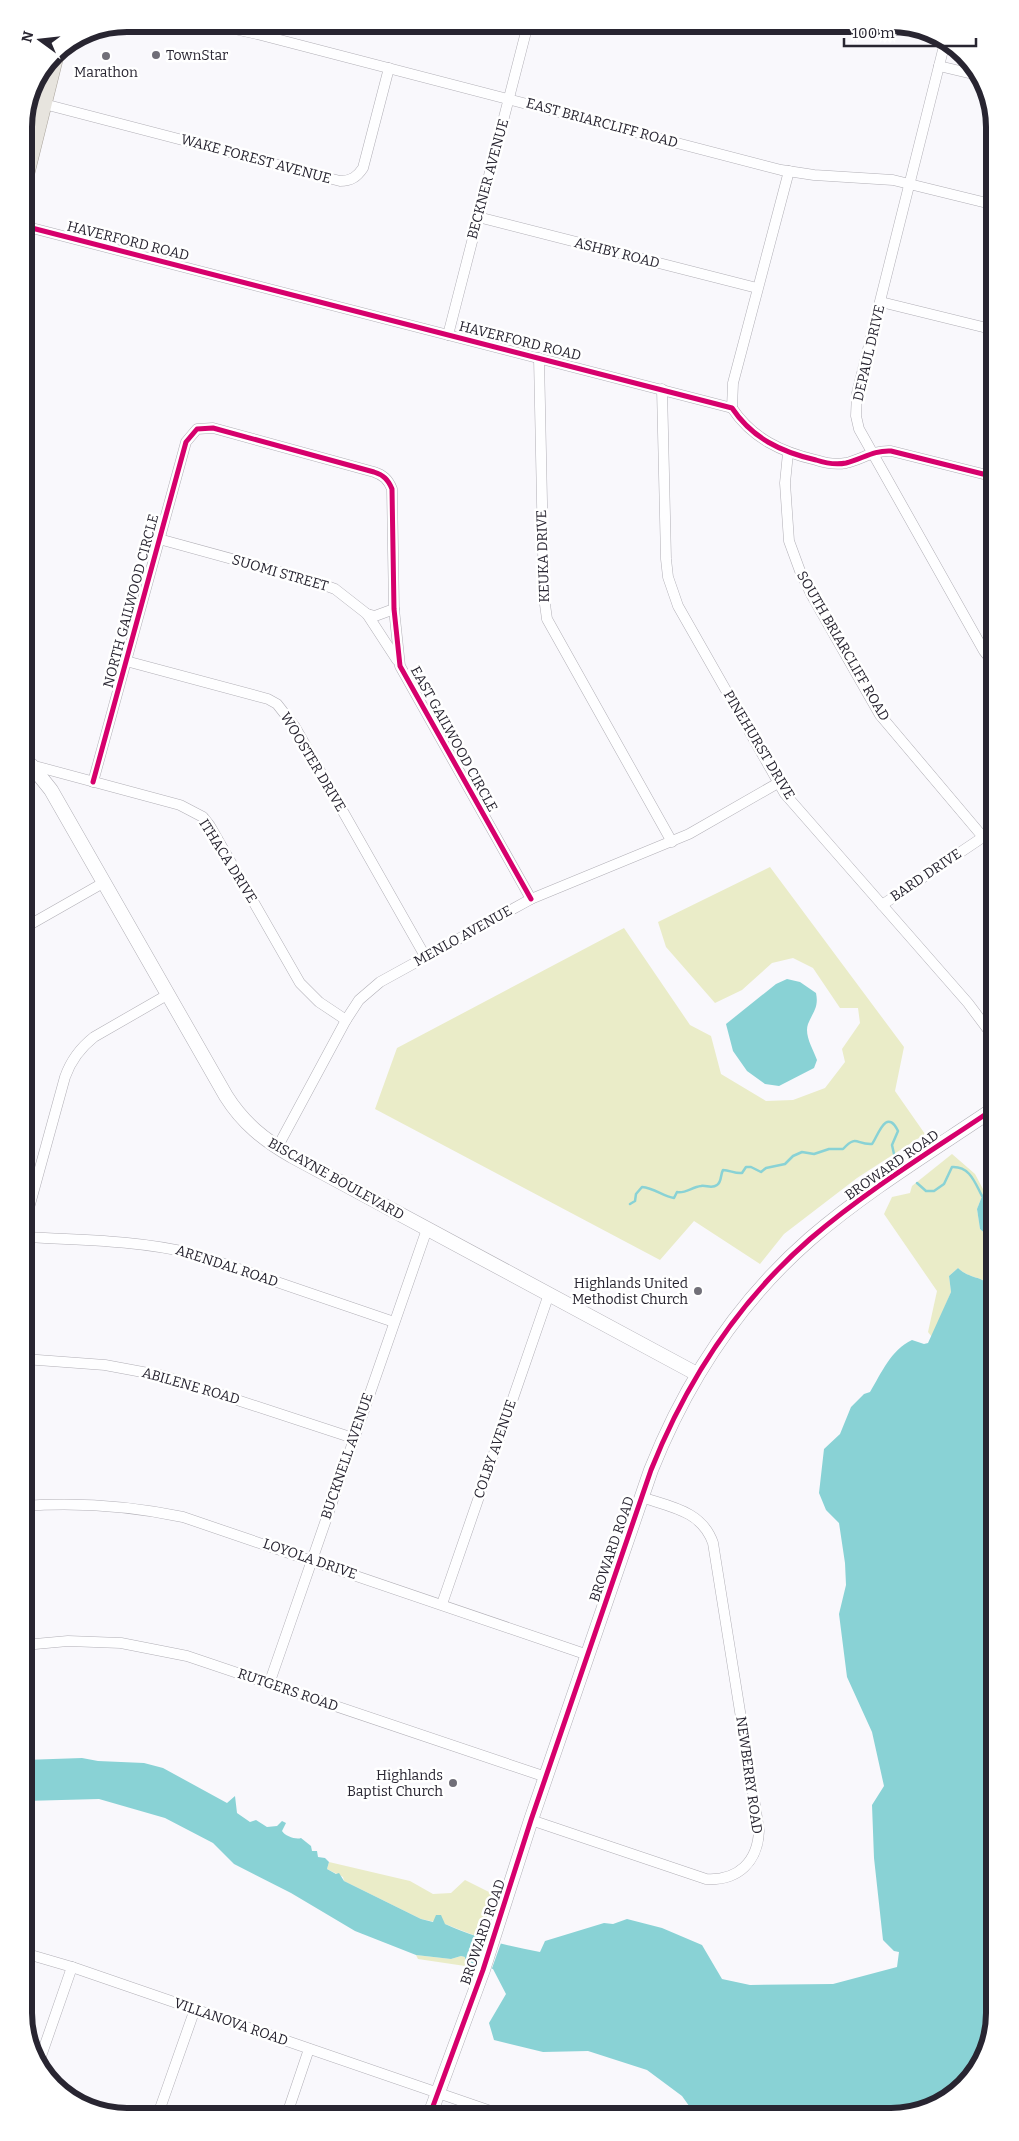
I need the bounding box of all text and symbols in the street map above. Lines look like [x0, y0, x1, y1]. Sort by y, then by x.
north arrow [15, 15, 65, 65]
scale bar [844, 15, 976, 47]
text: 100 m [852, 24, 895, 42]
text: N [18, 29, 38, 44]
place label: TownStar [166, 47, 228, 64]
marker: TownStar [150, 49, 162, 61]
marker: Marathon [100, 50, 112, 62]
place label: Marathon [74, 64, 138, 81]
street label: EAST BRIARCLIFF ROAD [524, 95, 680, 151]
street label: BECKNER AVENUE [464, 117, 512, 241]
street label: WAKE FOREST AVENUE [179, 131, 333, 187]
street label: HAVERFORD ROAD [65, 218, 191, 264]
street label: ASHBY ROAD [573, 234, 661, 272]
street label: DEPAUL DRIVE [850, 303, 888, 403]
street label: HAVERFORD ROAD [457, 318, 583, 364]
street label: KEUKA DRIVE [533, 509, 553, 603]
street label: NORTH GAILWOOD CIRCLE [100, 512, 162, 690]
street label: SUOMI STREET [230, 551, 330, 595]
street label: SOUTH BRIARCLIFF ROAD [793, 568, 893, 724]
street label: EAST GAILWOOD CIRCLE [407, 663, 501, 815]
street label: PINEHURST DRIVE [720, 687, 798, 803]
street label: WOOSTER DRIVE [277, 709, 349, 815]
street label: ITHACA DRIVE [195, 816, 261, 906]
street label: BARD DRIVE [887, 845, 965, 905]
street label: MENLO AVENUE [411, 902, 515, 970]
street label: BROWARD ROAD [842, 1126, 942, 1204]
street label: BISCAYNE BOULEVARD [265, 1134, 407, 1224]
street label: ARENDAL ROAD [174, 1241, 280, 1291]
place label: Highlands United Methodist Church [572, 1275, 688, 1308]
marker: Highlands United Methodist Church [692, 1285, 704, 1297]
street label: ABILENE ROAD [140, 1364, 242, 1408]
street label: BUCKNELL AVENUE [317, 1390, 377, 1522]
street label: COLBY AVENUE [470, 1397, 520, 1501]
street label: BROWARD ROAD [586, 1494, 638, 1604]
street label: LOYOLA DRIVE [261, 1535, 359, 1583]
street label: RUTGERS ROAD [235, 1665, 341, 1715]
street label: NEWBERRY ROAD [732, 1715, 766, 1835]
place label: Highlands Baptist Church [347, 1767, 443, 1800]
marker: Highlands Baptist Church [447, 1777, 459, 1789]
street label: BROWARD ROAD [457, 1877, 509, 1987]
street label: VILLANOVA ROAD [172, 1994, 290, 2050]

